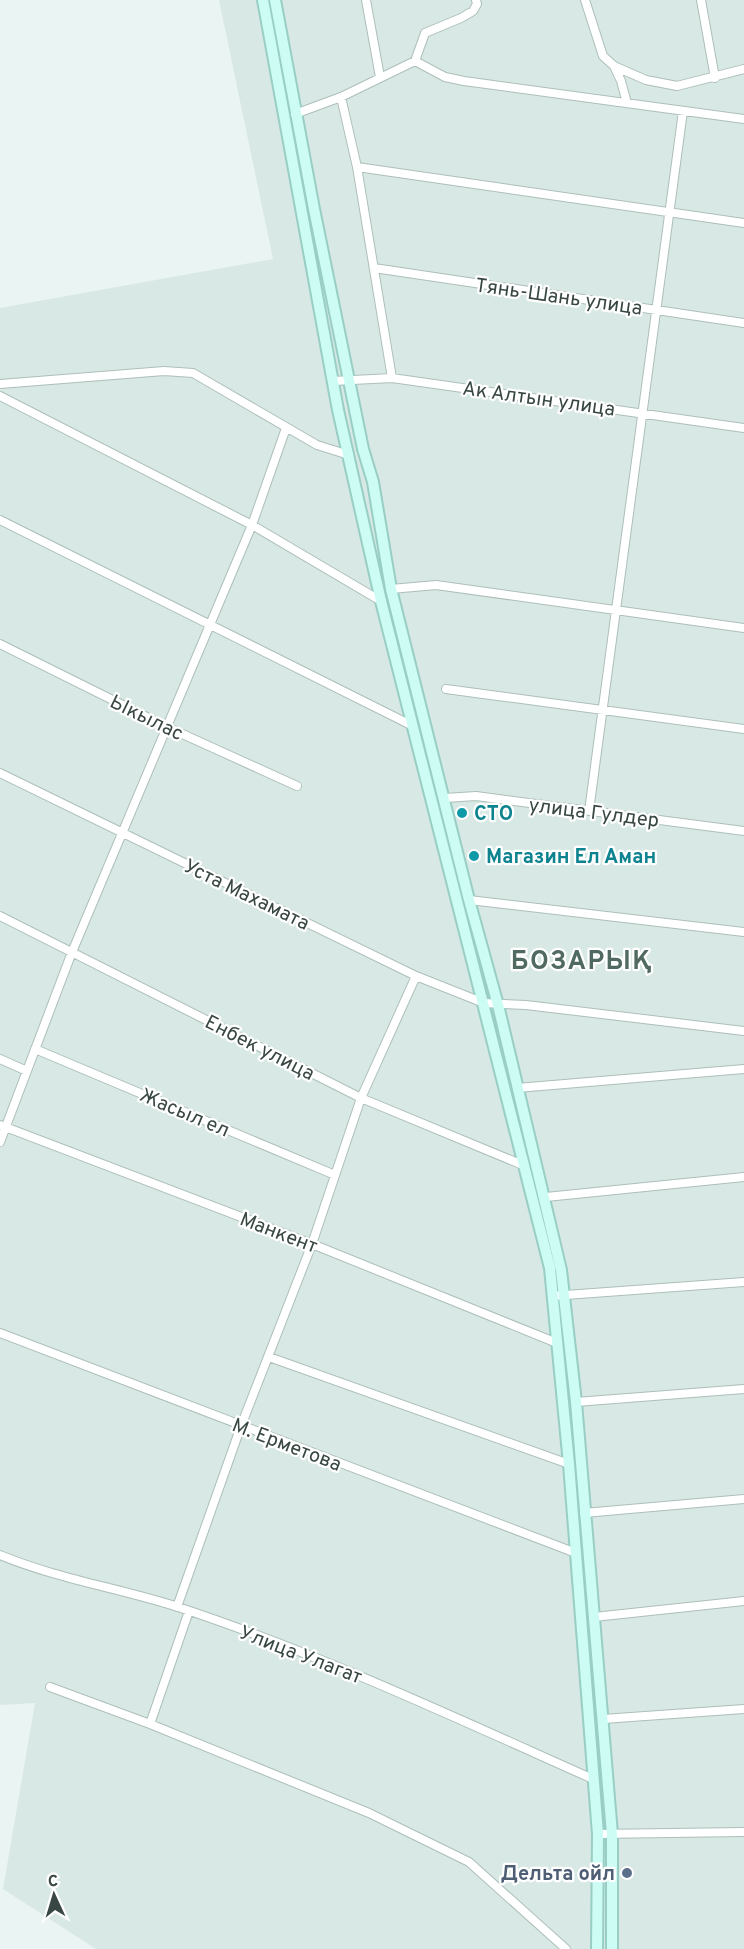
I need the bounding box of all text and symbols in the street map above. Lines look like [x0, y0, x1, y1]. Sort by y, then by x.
street label: Тянь-Шань улица [473, 273, 644, 323]
street label: Ак Алтын улица [461, 376, 617, 424]
street label: Ыкылас [105, 690, 187, 748]
street label: улица Гулдер [527, 793, 660, 835]
place label: СТО [474, 802, 513, 828]
marker: СТО [455, 806, 469, 820]
place label: Магазин Ел Аман [486, 845, 656, 871]
marker: Магазин Ел Аман [467, 849, 481, 863]
street label: Уста Махамата [179, 854, 313, 937]
district label: БОЗАРЫҚ [511, 946, 653, 979]
street label: Енбек улица [200, 1010, 318, 1088]
street label: Жасыл ел [135, 1083, 233, 1144]
street label: Манкент [236, 1207, 321, 1261]
street label: М. Ерметова [228, 1413, 345, 1479]
street label: Улица Улагат [235, 1620, 365, 1691]
place label: Дельта ойл [501, 1862, 615, 1888]
north arrow [24, 1865, 84, 1925]
marker: Дельта ойл [620, 1866, 634, 1880]
text: С [47, 1872, 59, 1892]

